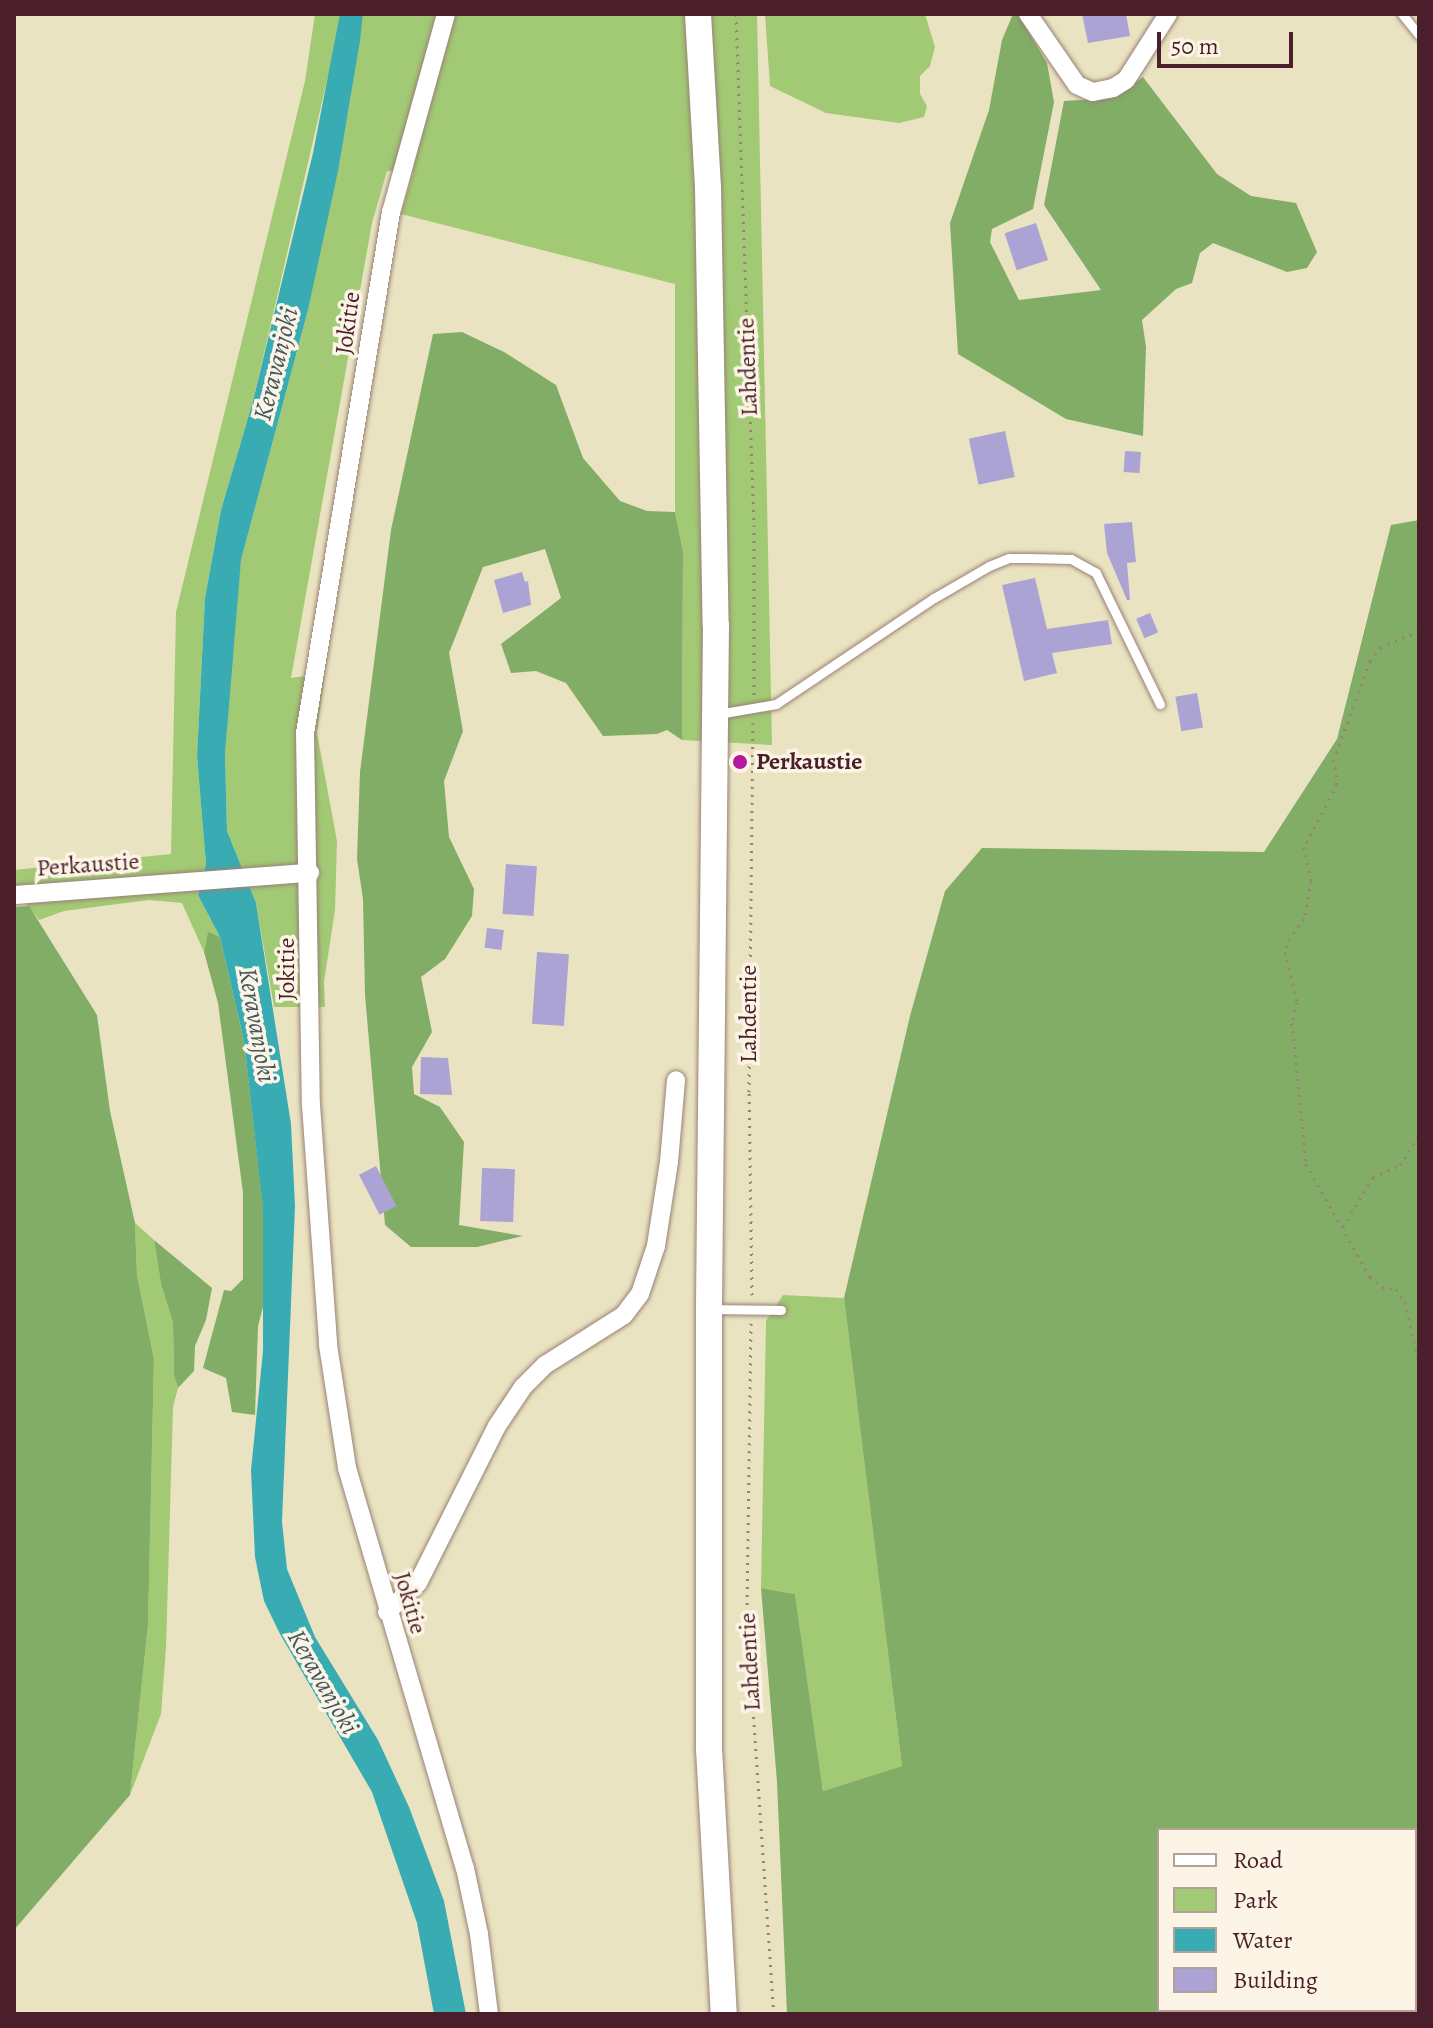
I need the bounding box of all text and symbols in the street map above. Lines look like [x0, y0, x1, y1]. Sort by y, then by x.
scale bar [1161, 16, 1297, 66]
text: 50 m [1171, 30, 1219, 62]
street label: Jokitie [329, 290, 367, 356]
water label: Keravanjoki [247, 304, 305, 424]
street label: Lahdentie [732, 317, 764, 417]
place label: Perkaustie [756, 748, 862, 776]
marker: Perkaustie [731, 753, 749, 771]
street label: Perkaustie [36, 847, 140, 883]
street label: Jokitie [273, 938, 301, 1000]
water label: Keravanjoki [232, 965, 282, 1085]
street label: Lahdentie [735, 965, 763, 1063]
street label: Jokitie [387, 1569, 433, 1637]
street label: Lahdentie [733, 1612, 767, 1712]
water label: Keravanjoki [281, 1624, 365, 1740]
legend [1157, 1828, 1417, 2012]
text: Road [1233, 1844, 1283, 1876]
text: Park [1233, 1884, 1278, 1916]
text: Water [1233, 1924, 1293, 1956]
text: Building [1233, 1964, 1318, 1996]

